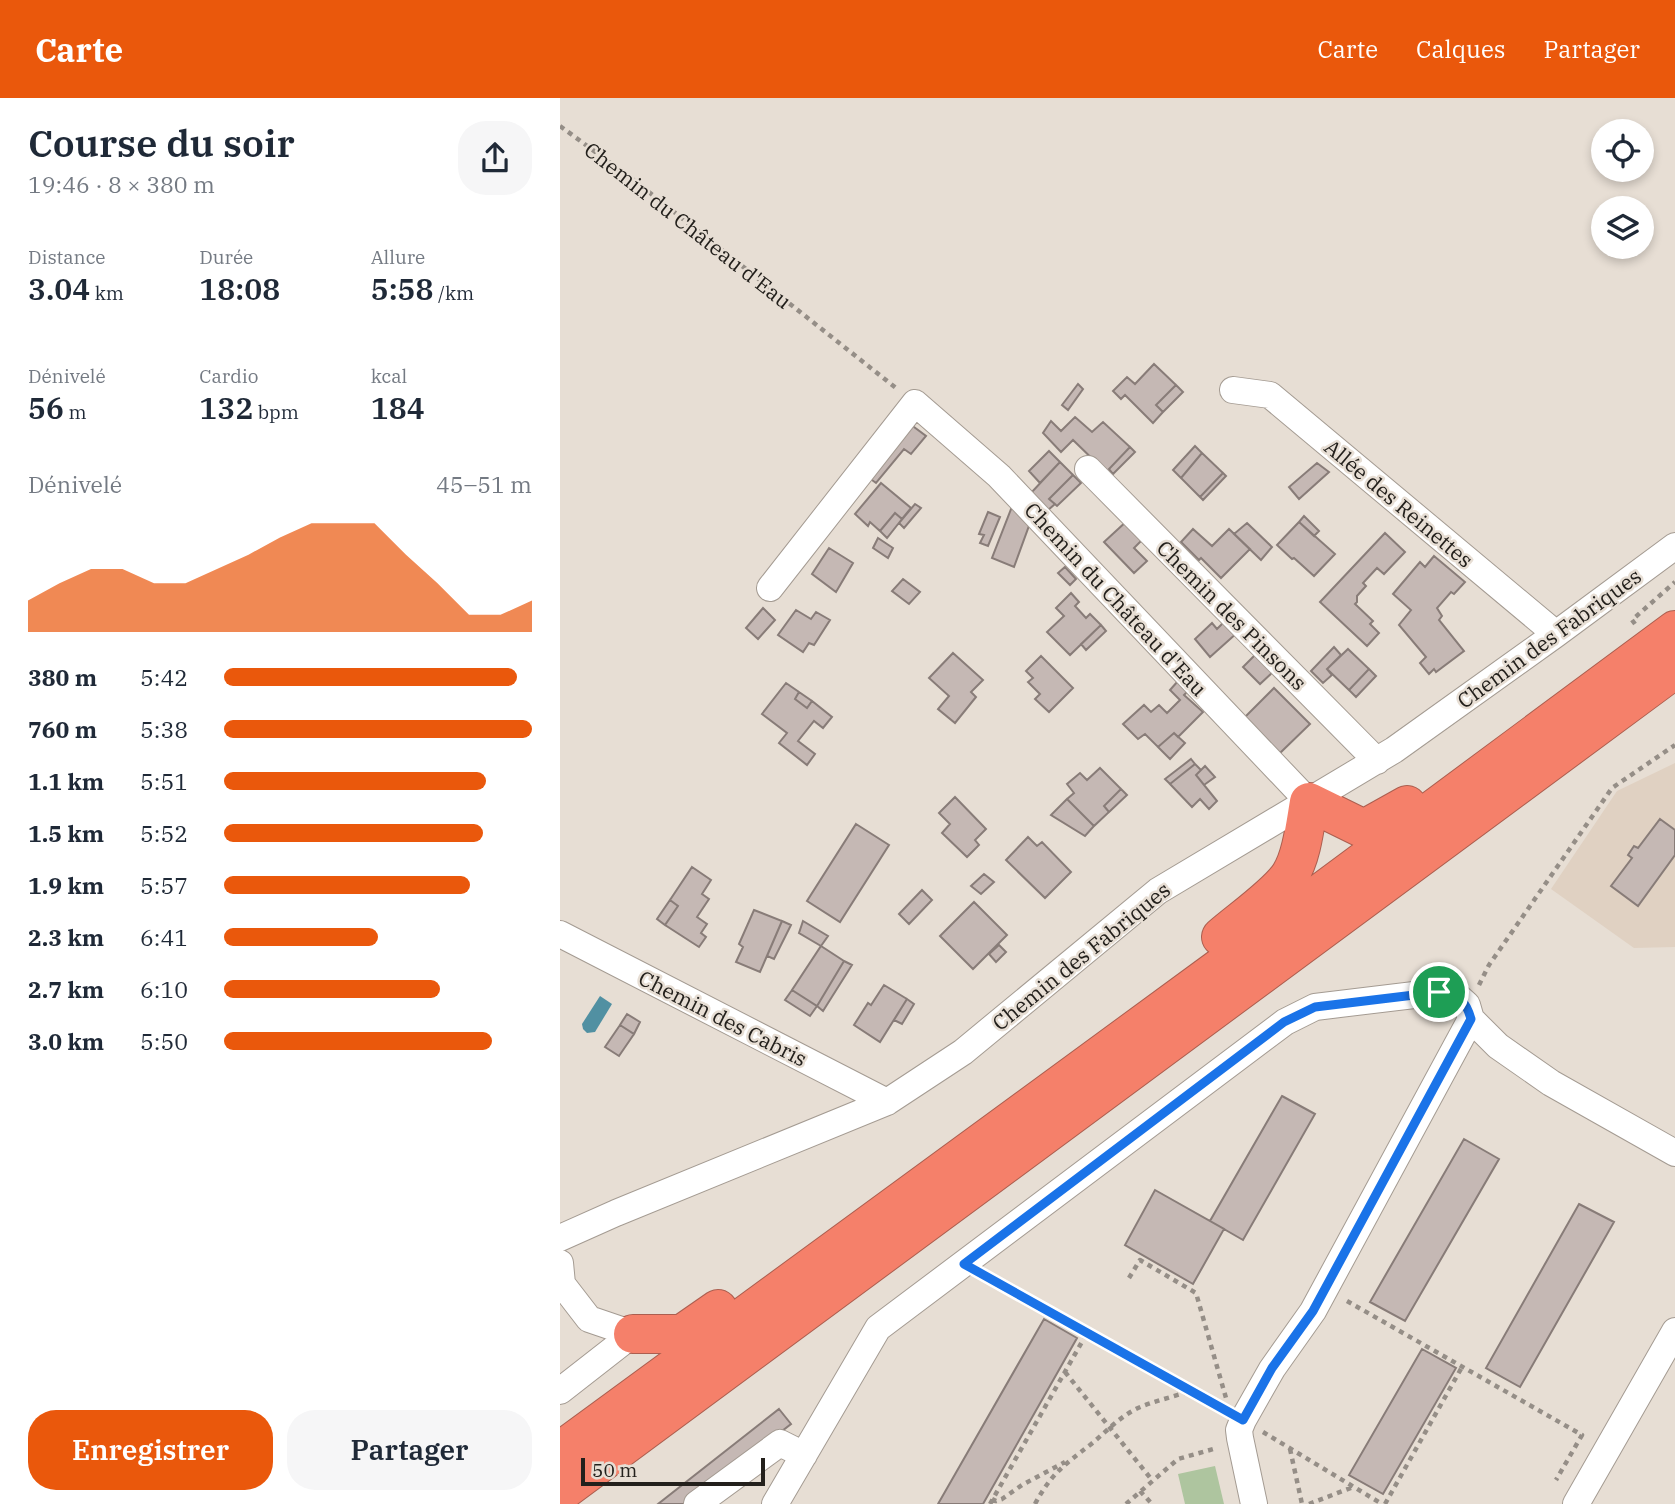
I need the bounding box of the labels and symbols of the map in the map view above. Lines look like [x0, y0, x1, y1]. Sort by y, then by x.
street label: Chemin du Château d'Eau [579, 135, 797, 315]
street label: Allée des Reinettes [1319, 433, 1479, 573]
street label: Chemin du Château d'Eau [1019, 496, 1213, 702]
street label: Chemin des Pinsons [1151, 534, 1313, 696]
street label: Chemin des Fabriques [1451, 562, 1647, 714]
street label: Chemin des Fabriques [986, 876, 1176, 1036]
pin [1409, 962, 1469, 1022]
street label: Chemin des Cabris [634, 963, 812, 1073]
scale bar [581, 1455, 765, 1487]

